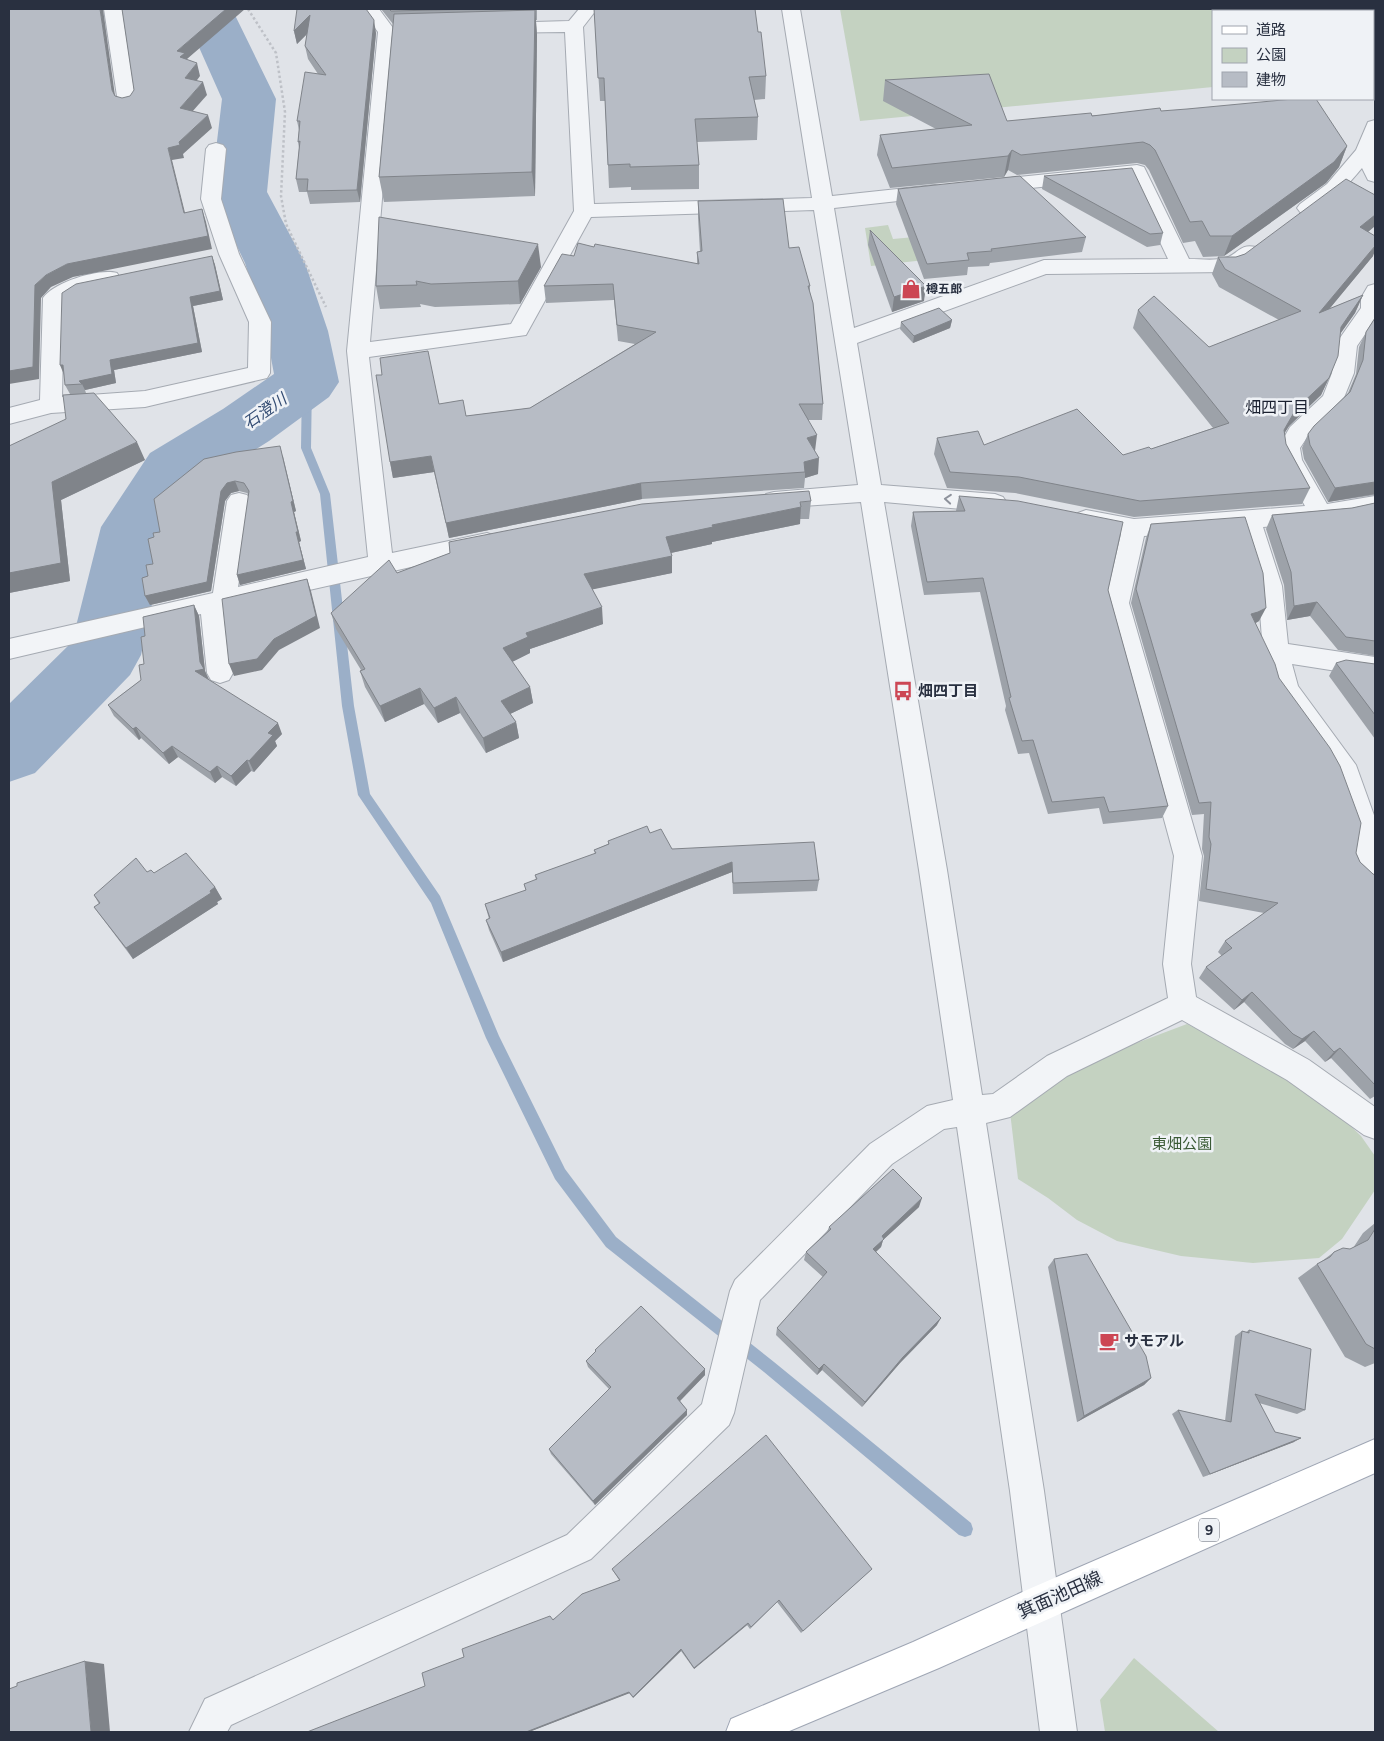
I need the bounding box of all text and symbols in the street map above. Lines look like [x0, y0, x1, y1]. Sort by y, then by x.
legend [1212, 10, 1374, 100]
text: 道路 [1256, 21, 1286, 39]
text: 公園 [1256, 46, 1286, 64]
text: 建物 [1256, 71, 1286, 89]
shop icon: 樽五郎 [900, 278, 922, 300]
place label: 樽五郎 [926, 282, 962, 296]
water label: 石澄川 [240, 388, 292, 433]
district label: 畑四丁目 [1245, 398, 1309, 417]
one-way arrow [944, 494, 952, 505]
bus stop icon: 畑四丁目 [892, 680, 914, 702]
place label: 畑四丁目 [918, 682, 978, 700]
park label: 東畑公園 [1152, 1135, 1212, 1153]
cafe icon: サモアル [1098, 1330, 1120, 1352]
place label: サモアル [1124, 1332, 1184, 1350]
road number: 9 [1199, 1518, 1219, 1542]
street label: 箕面池田線 [1014, 1567, 1106, 1623]

